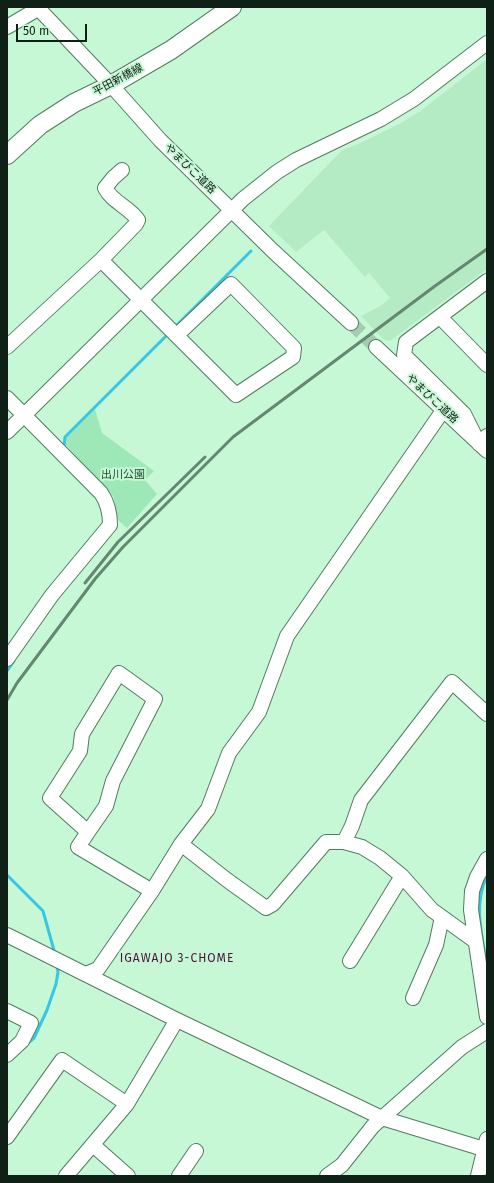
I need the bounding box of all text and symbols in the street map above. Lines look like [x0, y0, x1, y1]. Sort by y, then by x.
scale bar [18, 16, 89, 42]
text: 50 m [23, 24, 49, 38]
street label: 平田新橋線 [91, 61, 145, 99]
street label: やまびこ道路 [162, 141, 218, 197]
street label: やまびこ道路 [403, 372, 461, 426]
park label: 出川公園 [101, 468, 145, 482]
district label: IGAWAJO 3-CHOME [120, 952, 234, 966]

